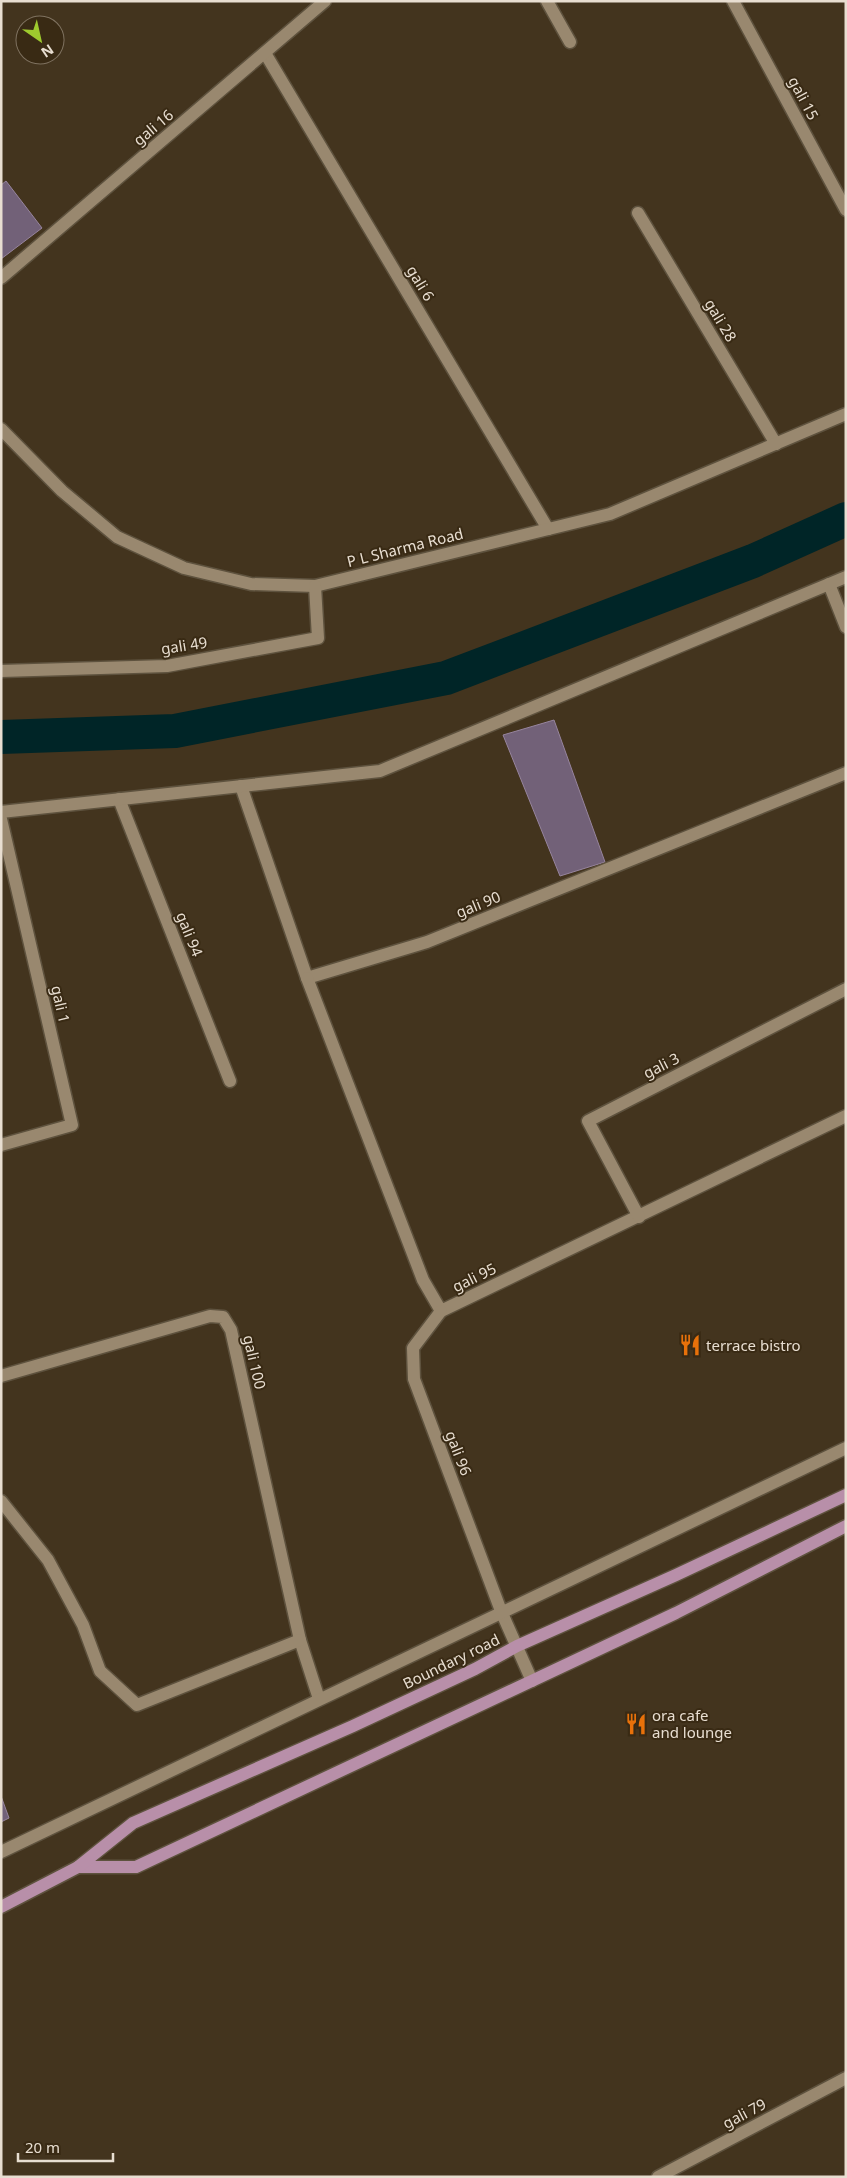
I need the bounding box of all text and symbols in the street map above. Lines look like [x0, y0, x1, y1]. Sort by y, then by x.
north arrow [15, 15, 65, 65]
text: N [38, 40, 58, 62]
street label: gali 15 [784, 73, 824, 123]
street label: gali 16 [129, 104, 177, 150]
street label: gali 6 [403, 262, 439, 304]
street label: gali 28 [700, 295, 742, 345]
street label: P L Sharma Road [345, 523, 465, 571]
street label: gali 49 [159, 631, 209, 659]
street label: gali 90 [453, 886, 503, 922]
street label: gali 94 [172, 909, 208, 960]
street label: gali 1 [47, 983, 75, 1025]
street label: gali 3 [640, 1047, 682, 1083]
street label: gali 95 [449, 1258, 499, 1296]
restaurant icon: terrace bistro [677, 1332, 703, 1358]
street label: gali 100 [239, 1333, 271, 1391]
place label: terrace bistro [706, 1335, 801, 1355]
street label: gali 96 [441, 1428, 477, 1478]
street label: Boundary road [399, 1629, 503, 1693]
place label: ora cafe and lounge [652, 1705, 732, 1742]
restaurant icon: ora cafe and lounge [623, 1711, 649, 1737]
street label: gali 79 [719, 2093, 769, 2133]
scale bar [18, 2130, 112, 2162]
text: 20 m [25, 2137, 60, 2157]

